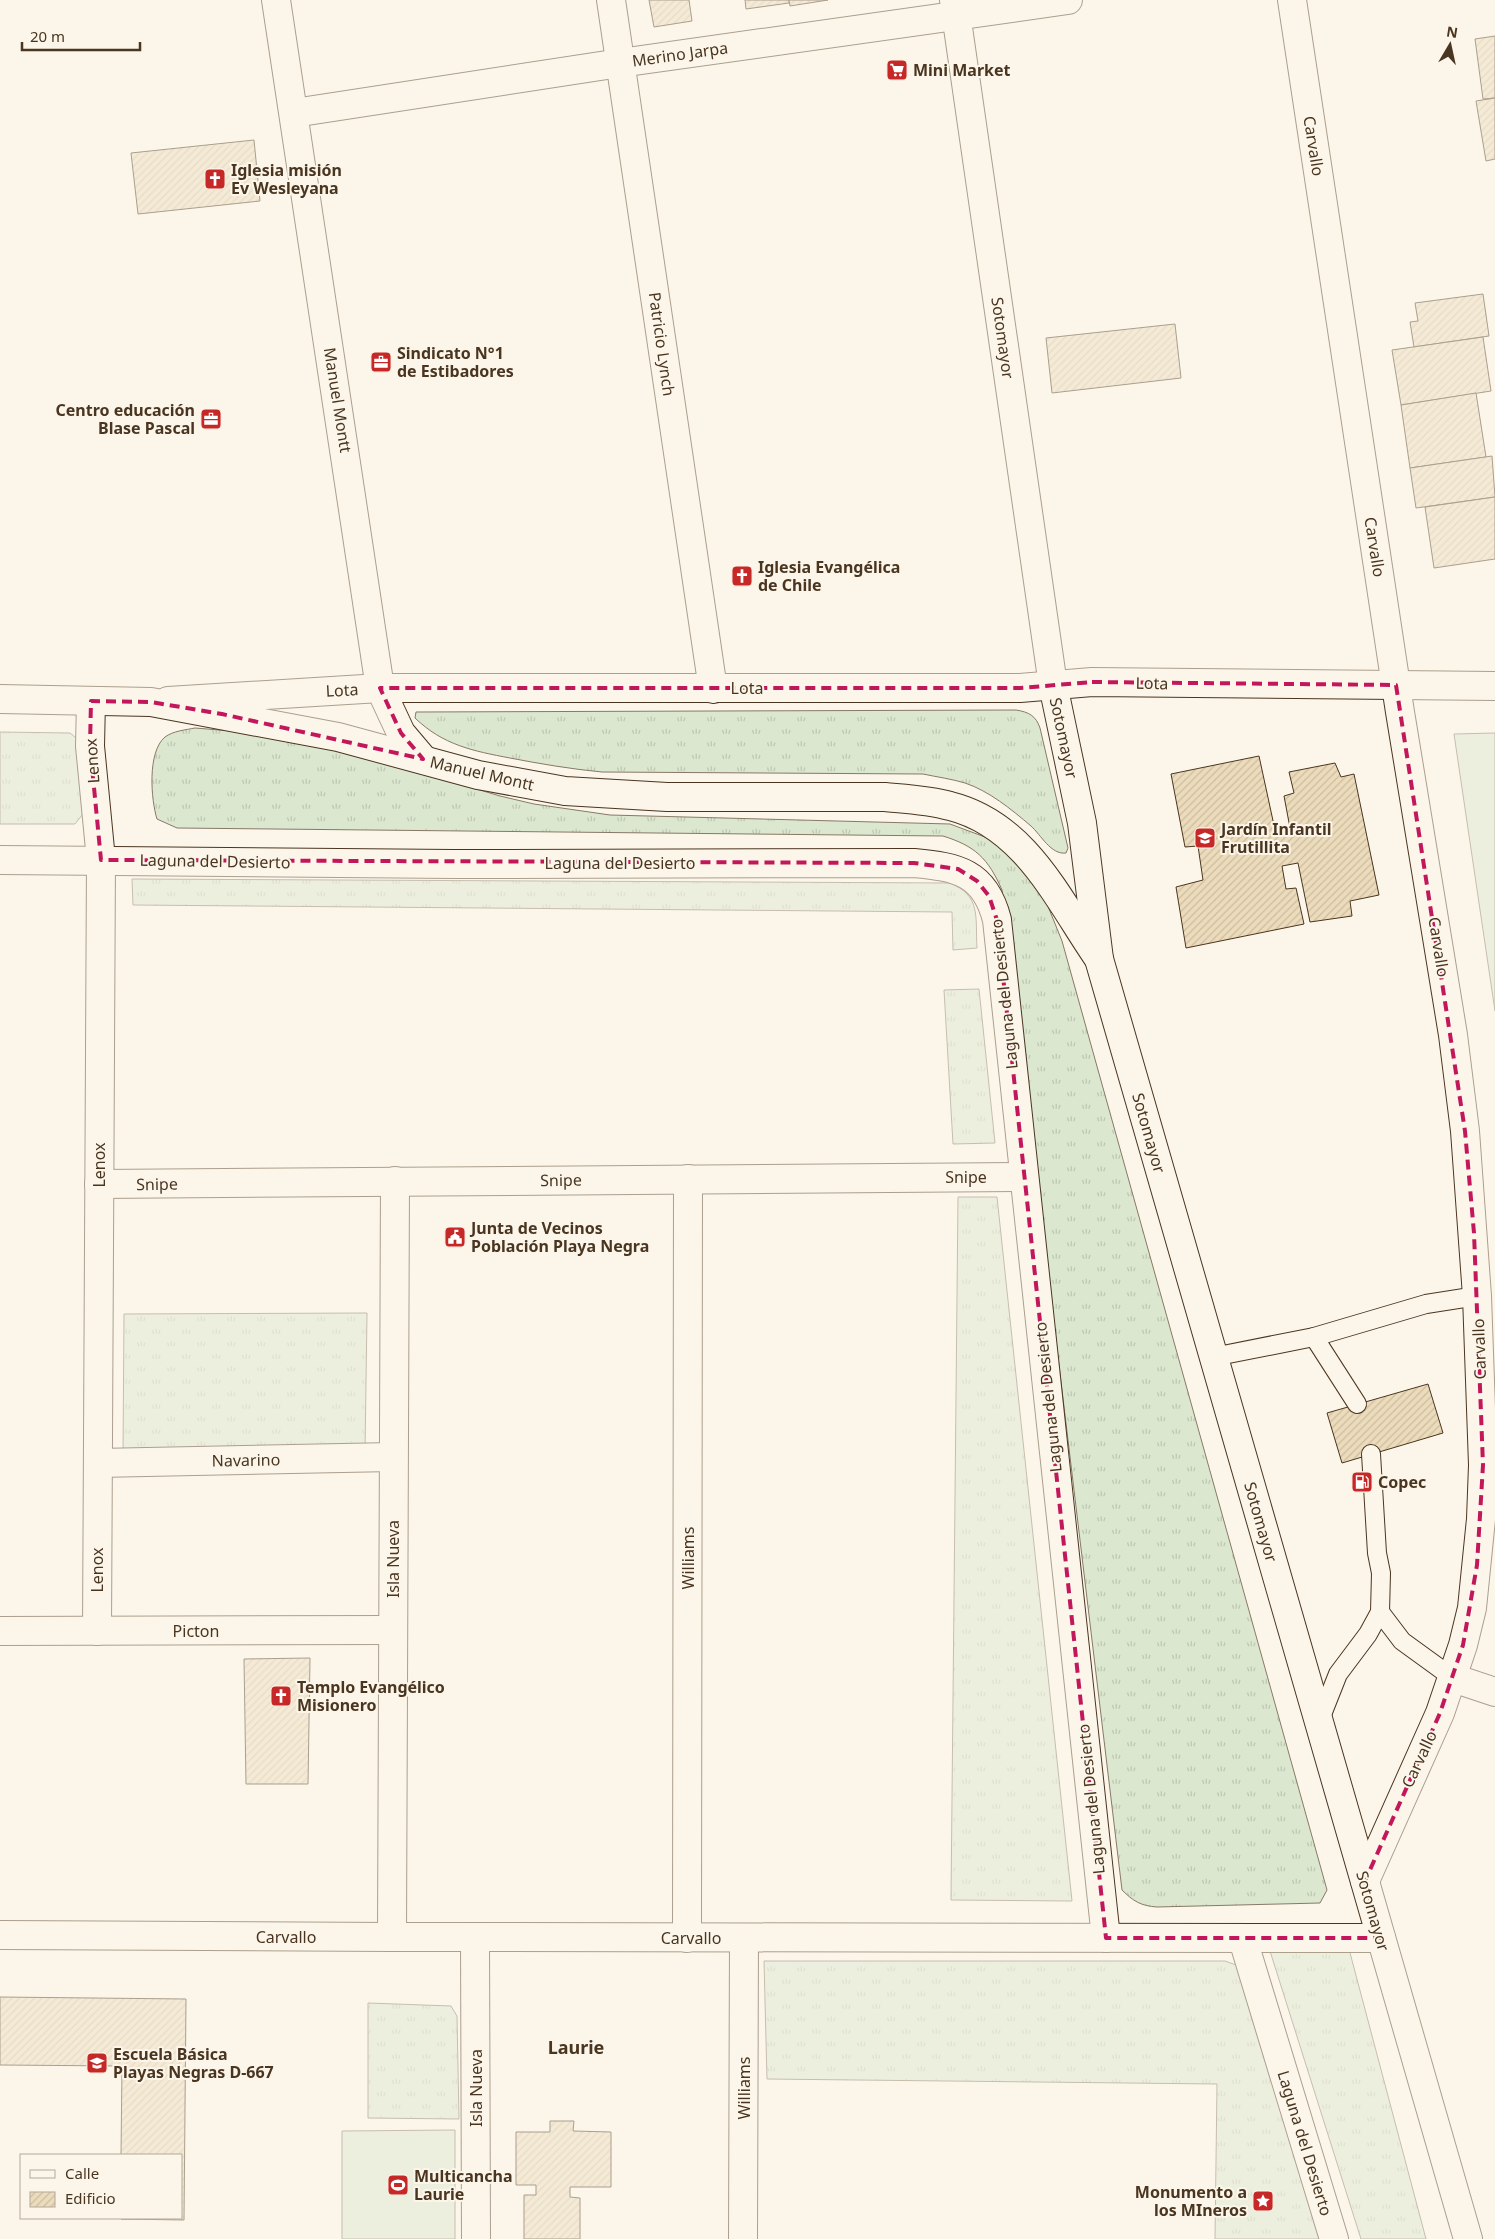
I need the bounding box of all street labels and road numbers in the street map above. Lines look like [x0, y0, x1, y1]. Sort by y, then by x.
street label: Merino Jarpa [631, 36, 729, 72]
street label: Carvallo [1298, 114, 1330, 178]
street label: Patricio Lynch [644, 291, 680, 397]
street label: Sotomayor [986, 296, 1020, 381]
street label: Manuel Montt [319, 346, 357, 454]
street label: Carvallo [1359, 515, 1391, 579]
street label: Lota [1135, 672, 1169, 694]
street label: Lota [731, 677, 763, 699]
street label: Lota [325, 678, 359, 702]
street label: Sotomayor [1045, 695, 1083, 781]
street label: Lenox [79, 737, 105, 784]
street label: Manuel Montt [428, 750, 536, 796]
street label: Laguna del Desierto [139, 849, 291, 873]
street label: Laguna del Desierto [545, 852, 695, 874]
street label: Carvallo [1423, 915, 1455, 979]
street label: Laguna del Desierto [985, 918, 1023, 1070]
street label: Sotomayor [1127, 1090, 1171, 1176]
street label: Lenox [88, 1142, 110, 1188]
street label: Snipe [945, 1166, 987, 1188]
street label: Snipe [540, 1169, 582, 1191]
street label: Snipe [136, 1173, 178, 1195]
street label: Carvallo [1467, 1318, 1491, 1380]
street label: Laguna del Desierto [1029, 1321, 1067, 1473]
street label: Navarino [212, 1448, 280, 1472]
street label: Sotomayor [1239, 1479, 1283, 1565]
street label: Isla Nueva [382, 1520, 404, 1598]
street label: Williams [677, 1527, 699, 1590]
street label: Lenox [86, 1547, 108, 1593]
street label: Picton [173, 1620, 219, 1642]
street label: Laguna del Desierto [1072, 1723, 1110, 1875]
street label: Carvallo [1396, 1727, 1442, 1791]
street label: Sotomayor [1351, 1868, 1395, 1954]
street label: Carvallo [256, 1926, 316, 1948]
street label: Carvallo [661, 1927, 721, 1949]
street label: Isla Nueva [465, 2049, 487, 2127]
street label: Williams [733, 2057, 755, 2120]
street label: Laguna del Desierto [1272, 2068, 1338, 2218]

